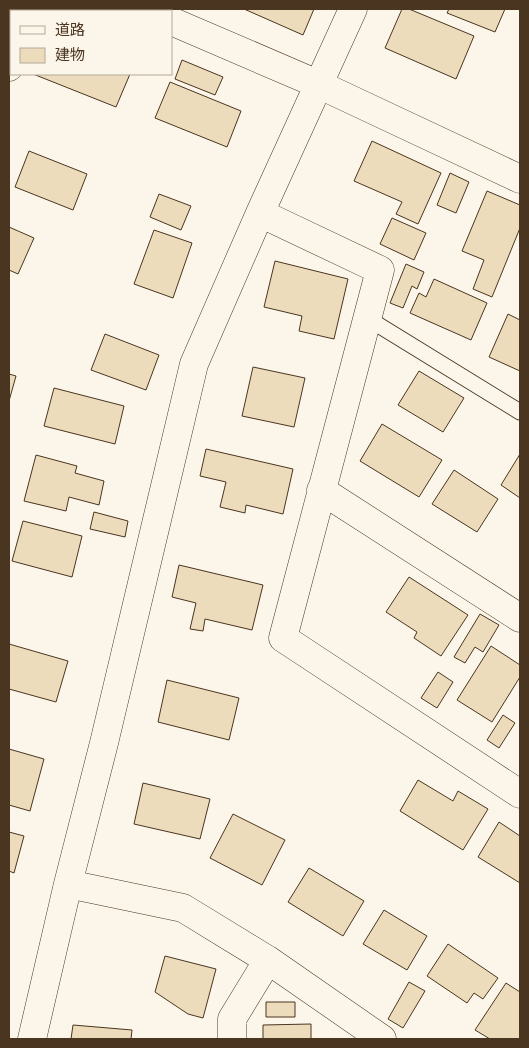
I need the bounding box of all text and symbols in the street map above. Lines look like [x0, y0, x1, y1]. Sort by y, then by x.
legend [10, 10, 172, 75]
text: 道路 [55, 20, 85, 38]
text: 建物 [55, 45, 85, 63]

